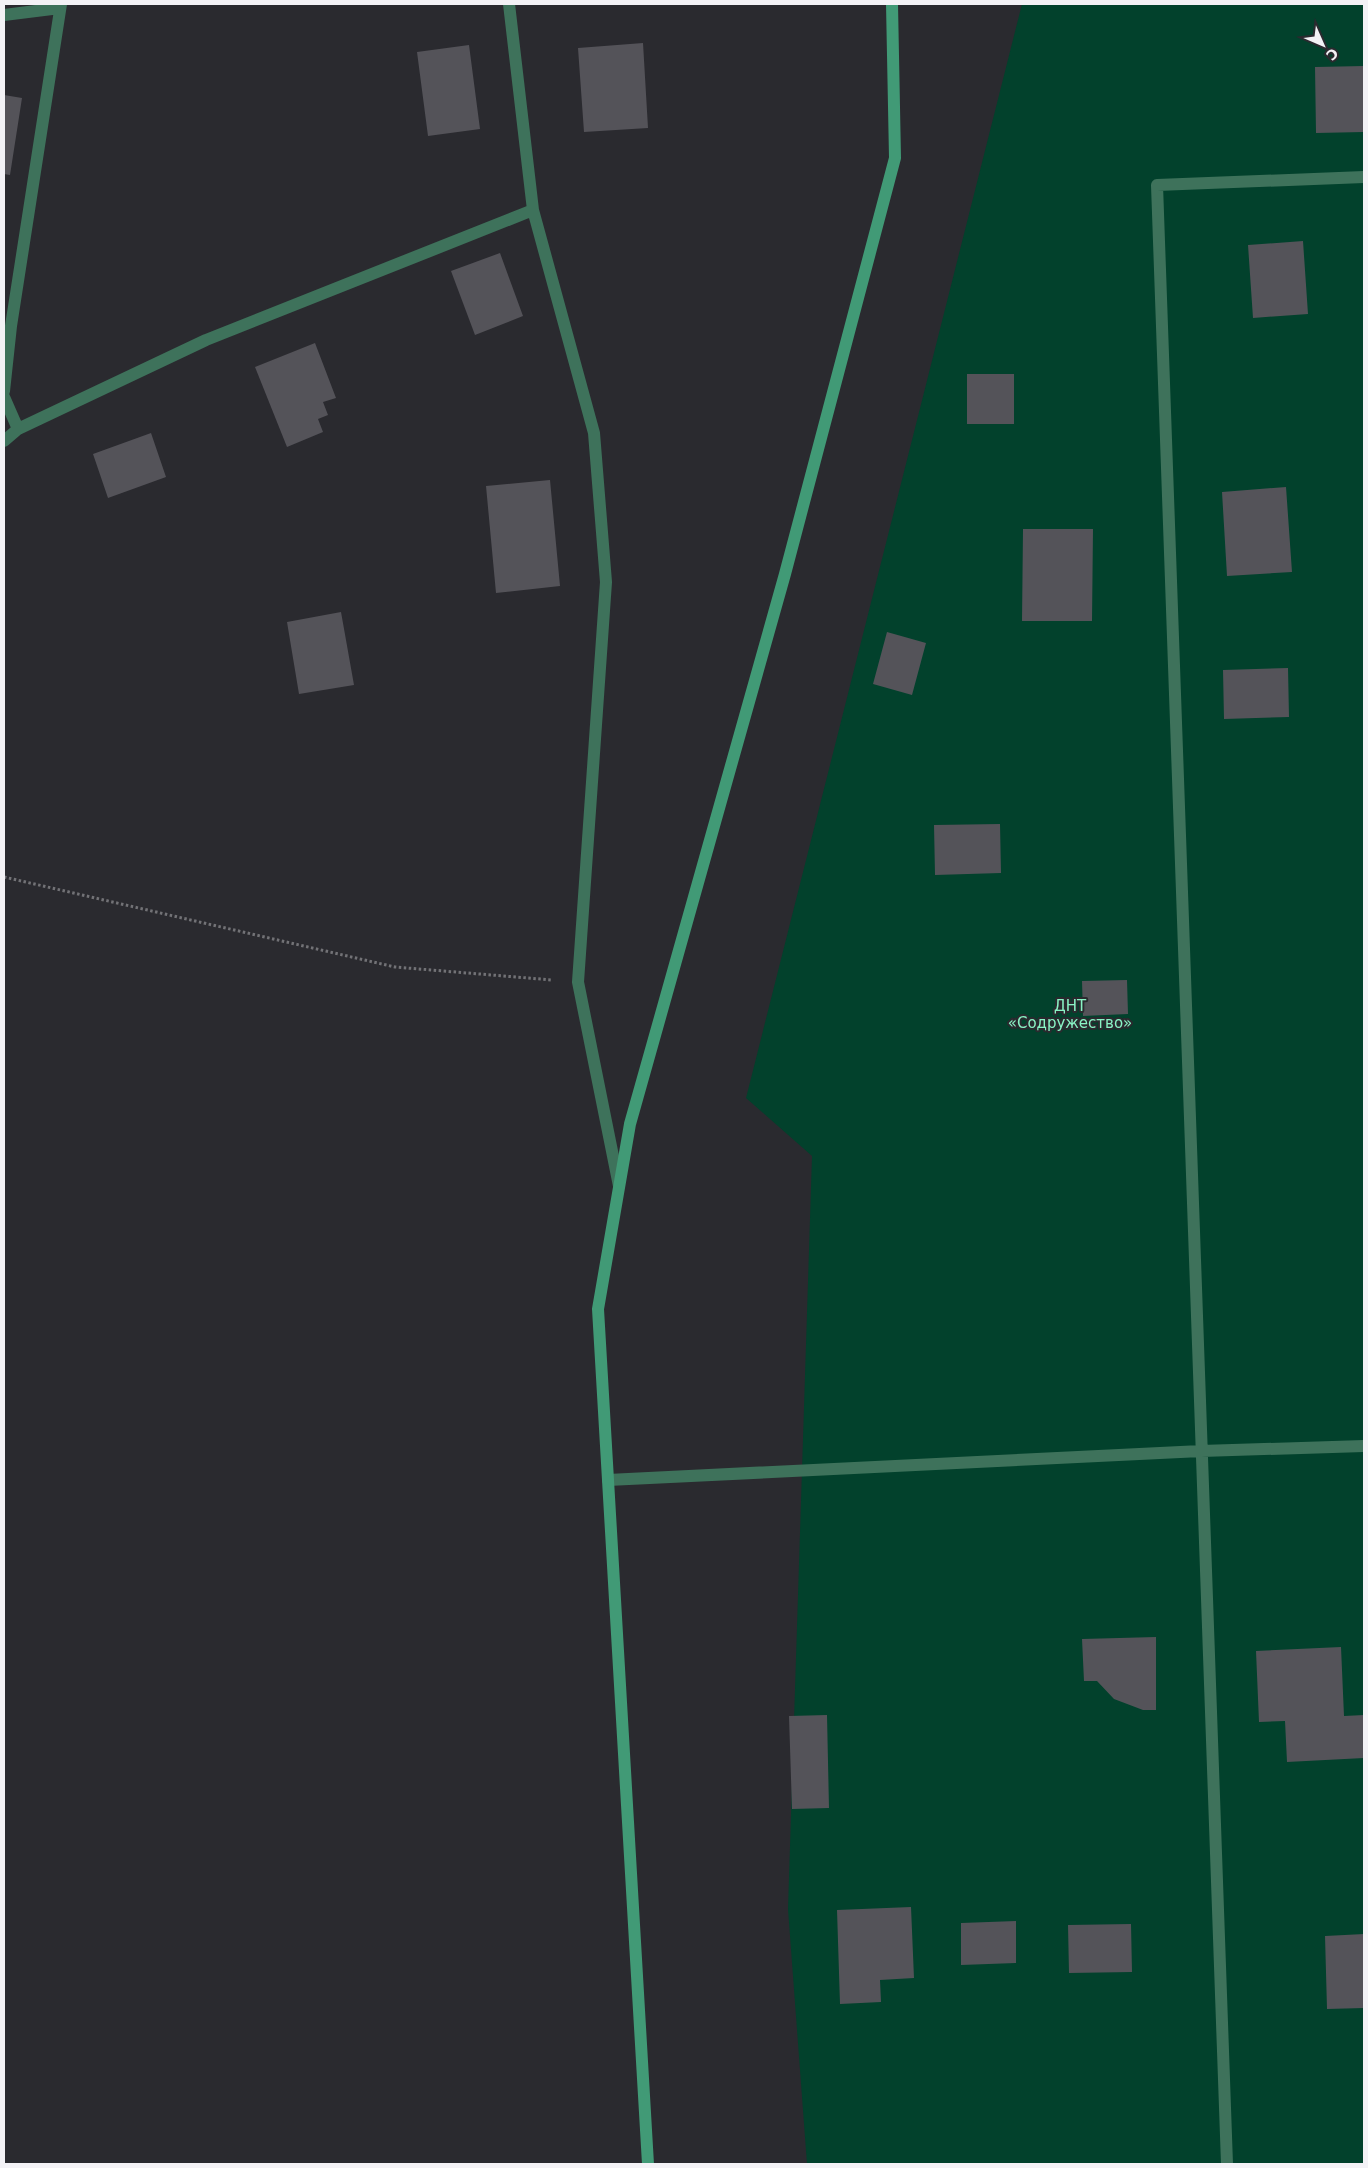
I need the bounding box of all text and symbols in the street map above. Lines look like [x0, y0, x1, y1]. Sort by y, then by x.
north arrow [1298, 20, 1348, 70]
text: С [1323, 45, 1341, 63]
park label: ДНТ «Содружество» [1008, 997, 1132, 1032]

